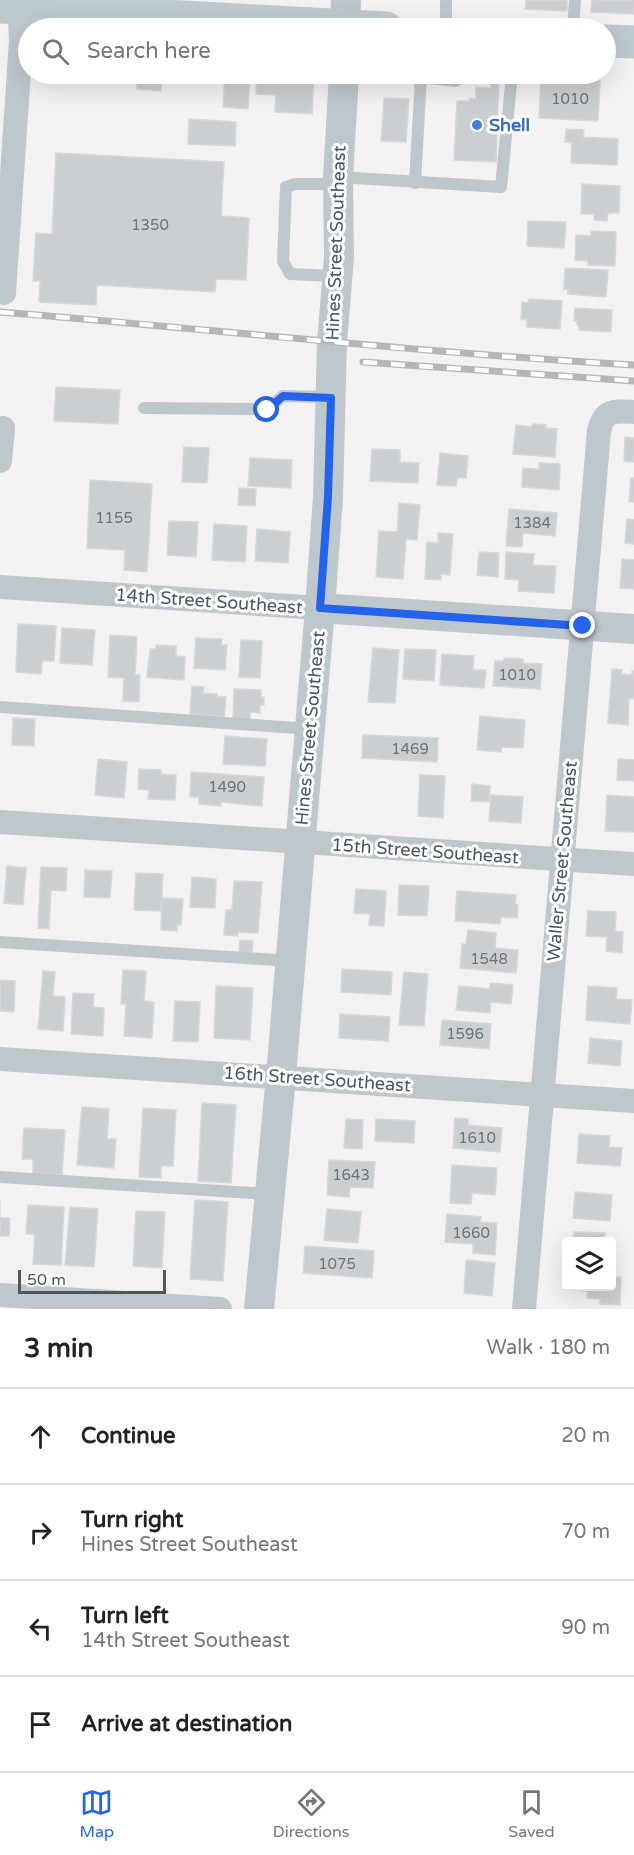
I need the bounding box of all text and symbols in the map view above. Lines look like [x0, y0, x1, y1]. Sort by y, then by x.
search box [18, 18, 616, 84]
icon: search [39, 35, 72, 68]
text: Search here [87, 38, 211, 64]
house number: 1010 [551, 90, 589, 108]
place label: Shell [489, 114, 530, 136]
marker: Shell [470, 118, 484, 132]
street label: Hines Street Southeast [322, 145, 350, 341]
house number: 1350 [131, 216, 169, 234]
route start [253, 396, 279, 422]
house number: 1155 [95, 509, 133, 527]
house number: 1384 [513, 514, 551, 532]
street label: 14th Street Southeast [115, 583, 304, 619]
route end [569, 612, 595, 638]
street label: Hines Street Southeast [291, 630, 329, 826]
house number: 1010 [498, 666, 536, 684]
house number: 1469 [391, 740, 429, 758]
street label: Waller Street Southeast [542, 760, 582, 962]
house number: 1490 [208, 778, 246, 796]
street label: 15th Street Southeast [331, 833, 520, 869]
house number: 1548 [470, 950, 508, 968]
house number: 1596 [446, 1025, 484, 1043]
street label: 16th Street Southeast [223, 1061, 412, 1097]
house number: 1610 [458, 1129, 496, 1147]
house number: 1643 [332, 1166, 370, 1184]
house number: 1660 [452, 1224, 490, 1242]
map controls [562, 1237, 616, 1291]
button: layers [562, 1237, 616, 1291]
house number: 1075 [318, 1255, 356, 1273]
scale bar [18, 1267, 166, 1294]
text: 50 m [27, 1270, 66, 1290]
text: 3 min [24, 1333, 93, 1364]
text: Walk · 180 m [487, 1336, 610, 1360]
icon: ahead [24, 1420, 57, 1453]
text: Continue [81, 1423, 176, 1449]
text: 20 m [561, 1424, 610, 1448]
text: Turn right [81, 1507, 183, 1533]
icon: right [24, 1516, 57, 1549]
text: 70 m [561, 1520, 610, 1544]
text: Hines Street Southeast [81, 1533, 298, 1557]
text: Turn left [81, 1603, 169, 1629]
icon: left [24, 1612, 57, 1645]
text: 90 m [561, 1616, 610, 1640]
text: 14th Street Southeast [81, 1629, 290, 1653]
icon: arrive [24, 1708, 57, 1741]
text: Arrive at destination [81, 1711, 292, 1737]
tab: Map [79, 1786, 114, 1842]
tab: Directions [273, 1786, 349, 1842]
tab: Saved [508, 1786, 555, 1842]

